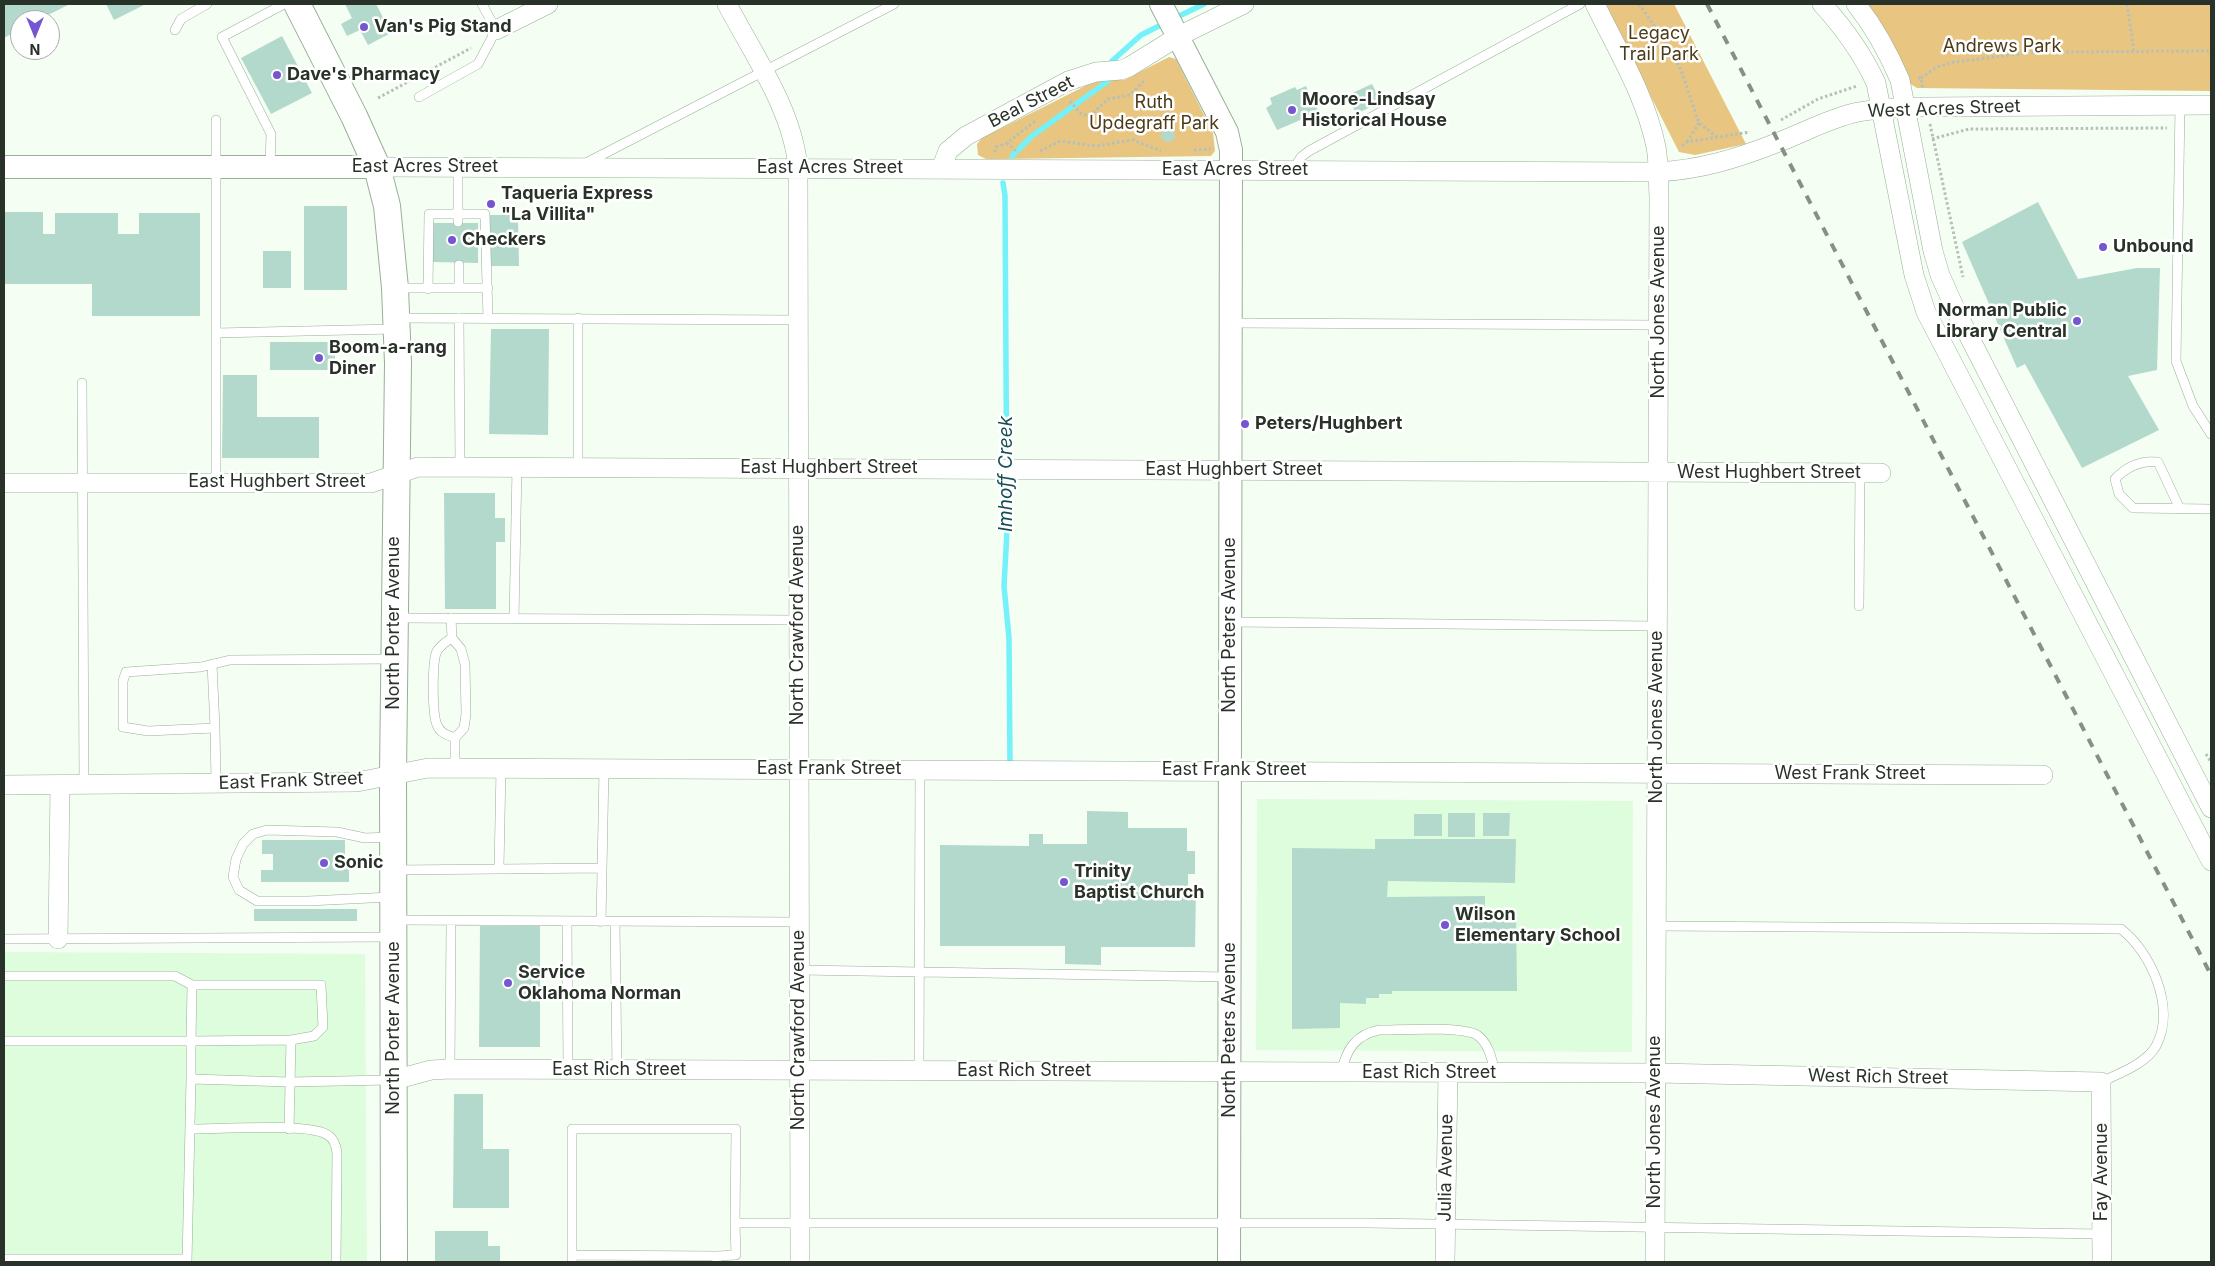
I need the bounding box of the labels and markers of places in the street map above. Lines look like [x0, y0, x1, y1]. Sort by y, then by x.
place label: Van's Pig Stand [374, 16, 512, 38]
marker: Van's Pig Stand [358, 21, 370, 33]
place label: Dave's Pharmacy [287, 64, 440, 86]
marker: Dave's Pharmacy [271, 69, 283, 81]
place label: Moore-Lindsay Historical House [1302, 89, 1447, 132]
marker: Moore-Lindsay Historical House [1286, 104, 1298, 116]
place label: Taqueria Express "La Villita" [501, 183, 653, 225]
marker: Taqueria Express "La Villita" [485, 198, 497, 210]
place label: Checkers [462, 229, 546, 251]
marker: Checkers [446, 234, 458, 246]
place label: Unbound [2113, 236, 2194, 258]
marker: Unbound [2097, 241, 2109, 253]
place label: Norman Public Library Central [1936, 300, 2067, 342]
marker: Norman Public Library Central [2071, 315, 2083, 327]
place label: Boom-a-rang Diner [329, 337, 447, 379]
marker: Boom-a-rang Diner [313, 352, 325, 364]
place label: Peters/Hughbert [1255, 413, 1402, 435]
marker: Peters/Hughbert [1239, 418, 1251, 430]
place label: Sonic [334, 852, 384, 874]
marker: Sonic [318, 857, 330, 869]
place label: Trinity Baptist Church [1074, 861, 1205, 904]
marker: Trinity Baptist Church [1058, 876, 1070, 888]
place label: Wilson Elementary School [1455, 904, 1620, 946]
marker: Wilson Elementary School [1439, 919, 1451, 931]
place label: Service Oklahoma Norman [518, 962, 681, 1004]
marker: Service Oklahoma Norman [502, 977, 514, 989]

